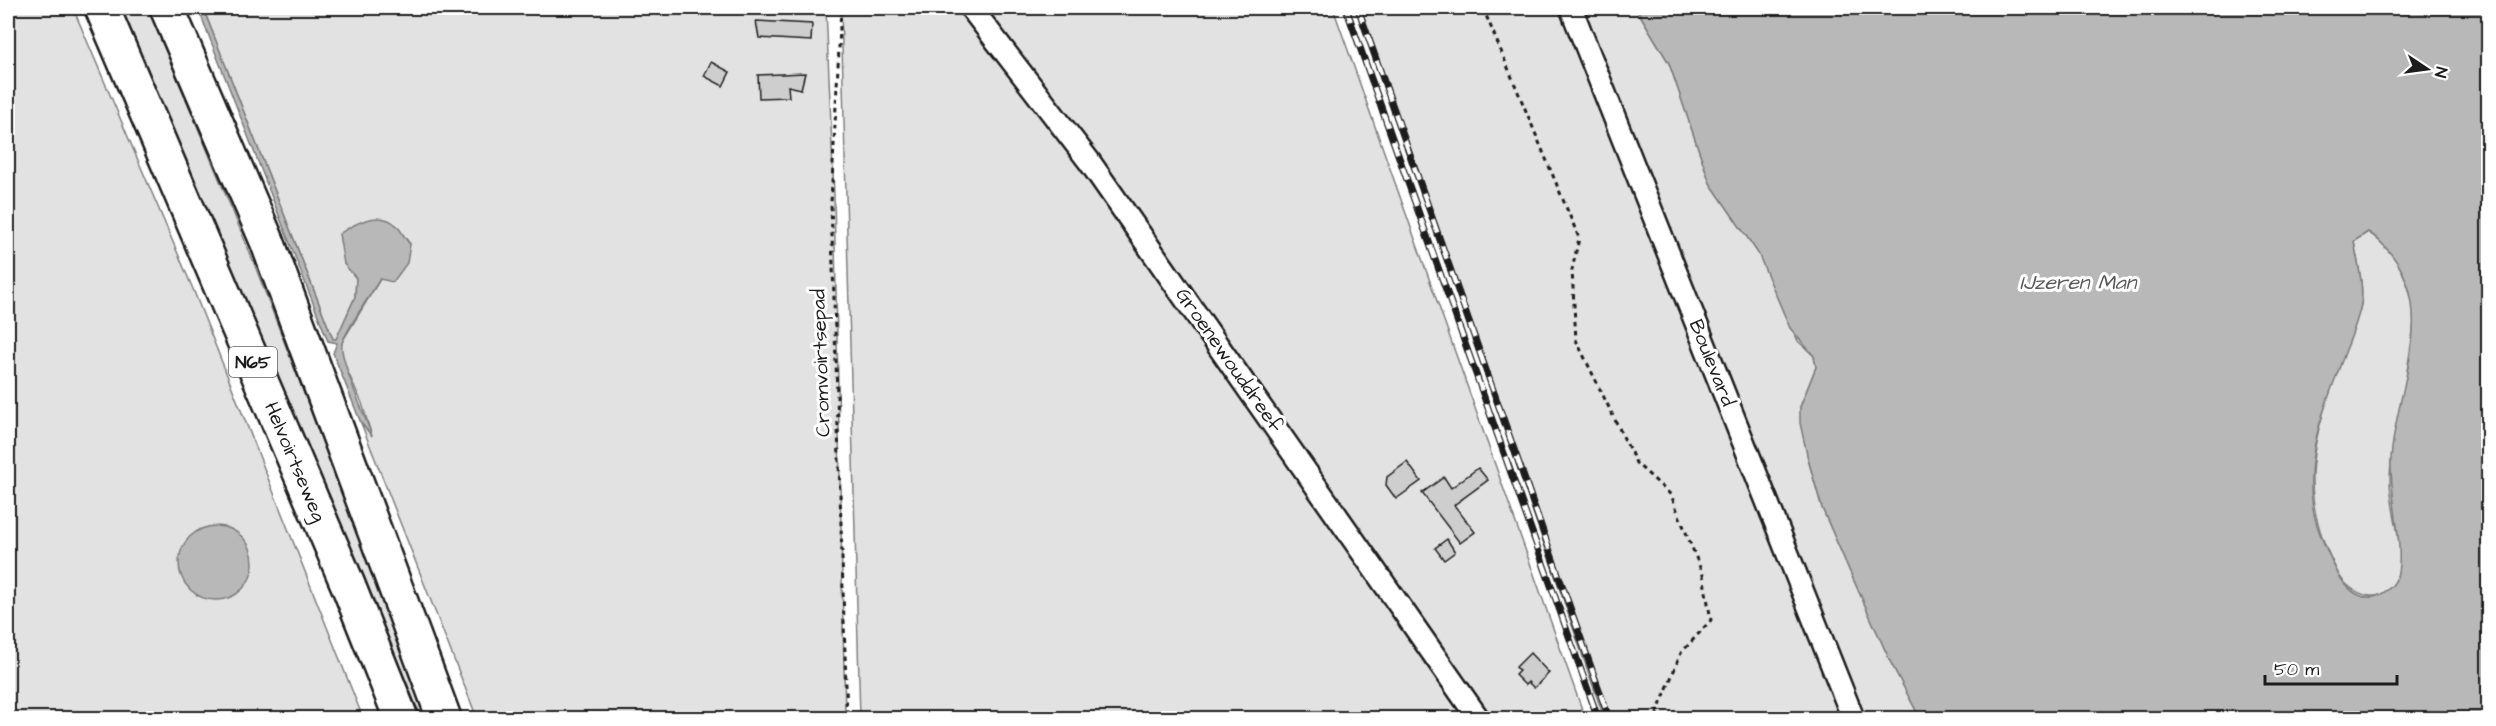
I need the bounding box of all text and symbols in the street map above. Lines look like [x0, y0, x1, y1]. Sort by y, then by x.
north arrow [2397, 39, 2457, 99]
text: N [2429, 65, 2452, 80]
water label: IJzeren Man [2020, 268, 2138, 297]
street label: Groenewouddreef [1169, 282, 1289, 438]
street label: Cromvoirtsepad [804, 288, 838, 438]
street label: Boulevard [1682, 315, 1742, 411]
road number: N65 [229, 347, 277, 377]
street label: Helvoirtseweg [256, 398, 333, 527]
scale bar [2265, 648, 2397, 686]
text: 50 m [2274, 657, 2319, 682]

